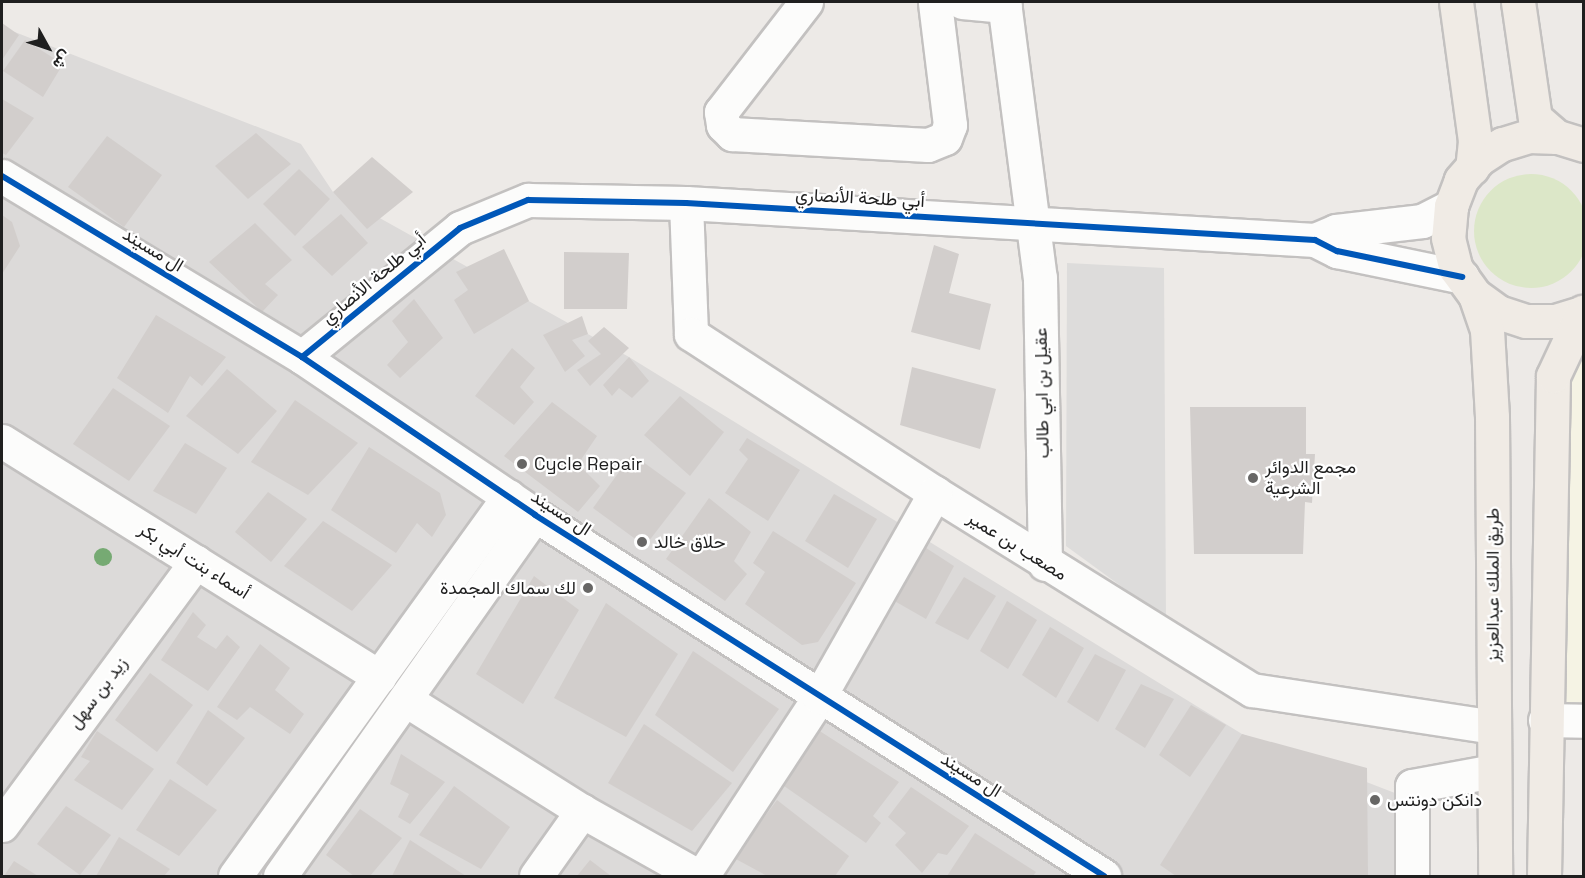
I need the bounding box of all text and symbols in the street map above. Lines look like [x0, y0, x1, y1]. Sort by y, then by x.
north arrow [18, 18, 78, 78]
text: ش [48, 46, 76, 74]
street label: أبي طلحة الأنصاري [795, 184, 925, 212]
street label: ال مسيند [119, 223, 187, 277]
street label: أبي طلحة الأنصاري [317, 229, 431, 329]
street label: عقيل بن ابي طالب [1030, 327, 1054, 459]
place label: Cycle Repair [534, 453, 642, 475]
marker: Cycle Repair [515, 457, 529, 471]
place label: مجمع الدوائر الشرعية [1265, 457, 1356, 500]
marker: مجمع الدوائر الشرعية [1246, 471, 1260, 485]
street label: ال مسيند [527, 486, 595, 540]
street label: مصعب بن عمير [963, 507, 1071, 585]
street label: طريق الملك عبدالعزيز [1482, 508, 1504, 662]
street label: أسماء بنت أبي بكر [134, 518, 254, 604]
place label: حلاق خالد [654, 531, 726, 553]
marker: حلاق خالد [635, 535, 649, 549]
place label: لك سماك المجمدة [440, 577, 576, 599]
marker: لك سماك المجمدة [581, 581, 595, 595]
street label: زيد بن سهل [64, 653, 132, 733]
street label: ال مسيند [937, 748, 1005, 802]
place label: دانكن دونتس [1387, 789, 1482, 811]
marker: دانكن دونتس [1368, 793, 1382, 807]

